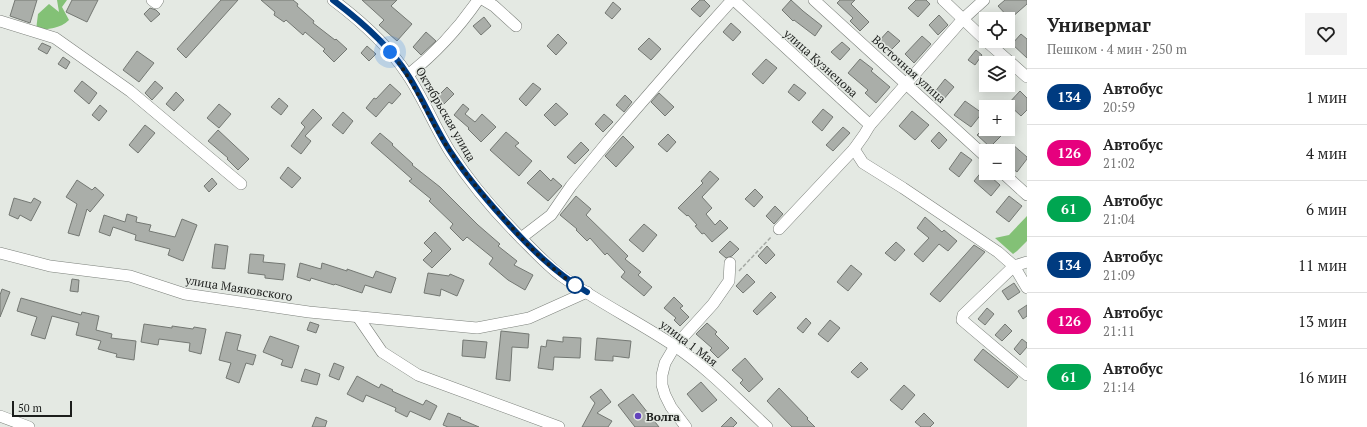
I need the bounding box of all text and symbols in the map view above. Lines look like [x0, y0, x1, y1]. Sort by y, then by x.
map controls [979, 12, 1015, 180]
button: locate [979, 12, 1015, 48]
text: Универмаг [1047, 12, 1151, 37]
button: heart [1305, 13, 1347, 55]
street label: улица Кузнецова [780, 25, 861, 100]
street label: Восточная улица [869, 32, 949, 106]
text: Пешком · 4 мин · 250 m [1047, 40, 1187, 58]
your location [380, 42, 400, 62]
button: layers [979, 56, 1015, 92]
street label: Октябрьская улица [413, 64, 479, 164]
text: Автобус [1103, 78, 1163, 98]
text: 134 [1057, 87, 1081, 106]
text: 1 мин [1306, 87, 1347, 107]
text: 20:59 [1103, 98, 1135, 116]
button: + [979, 100, 1015, 136]
text: Автобус [1103, 134, 1163, 154]
text: 126 [1057, 143, 1081, 162]
text: 4 мин [1306, 143, 1347, 163]
button: − [979, 144, 1015, 180]
text: 21:02 [1103, 154, 1135, 172]
text: Автобус [1103, 190, 1163, 210]
text: 61 [1061, 199, 1077, 218]
text: 6 мин [1306, 199, 1347, 219]
text: 21:04 [1103, 210, 1135, 228]
text: Автобус [1103, 246, 1163, 266]
text: 134 [1057, 255, 1081, 274]
text: 11 мин [1298, 255, 1347, 275]
text: 21:09 [1103, 266, 1135, 284]
street label: улица Маяковского [183, 272, 294, 304]
unlabelled marker [566, 276, 584, 294]
text: Автобус [1103, 302, 1163, 322]
text: 126 [1057, 311, 1081, 330]
text: 13 мин [1298, 311, 1347, 331]
street label: улица 1 Мая [656, 316, 721, 369]
text: 21:11 [1103, 322, 1135, 340]
text: Автобус [1103, 358, 1163, 378]
text: 61 [1061, 367, 1077, 386]
text: 16 мин [1298, 367, 1347, 387]
text: 21:14 [1103, 378, 1135, 396]
scale bar [12, 399, 72, 418]
text: 50 m [18, 401, 42, 415]
place label: Волга [646, 409, 680, 424]
marker: Волга [633, 411, 643, 421]

